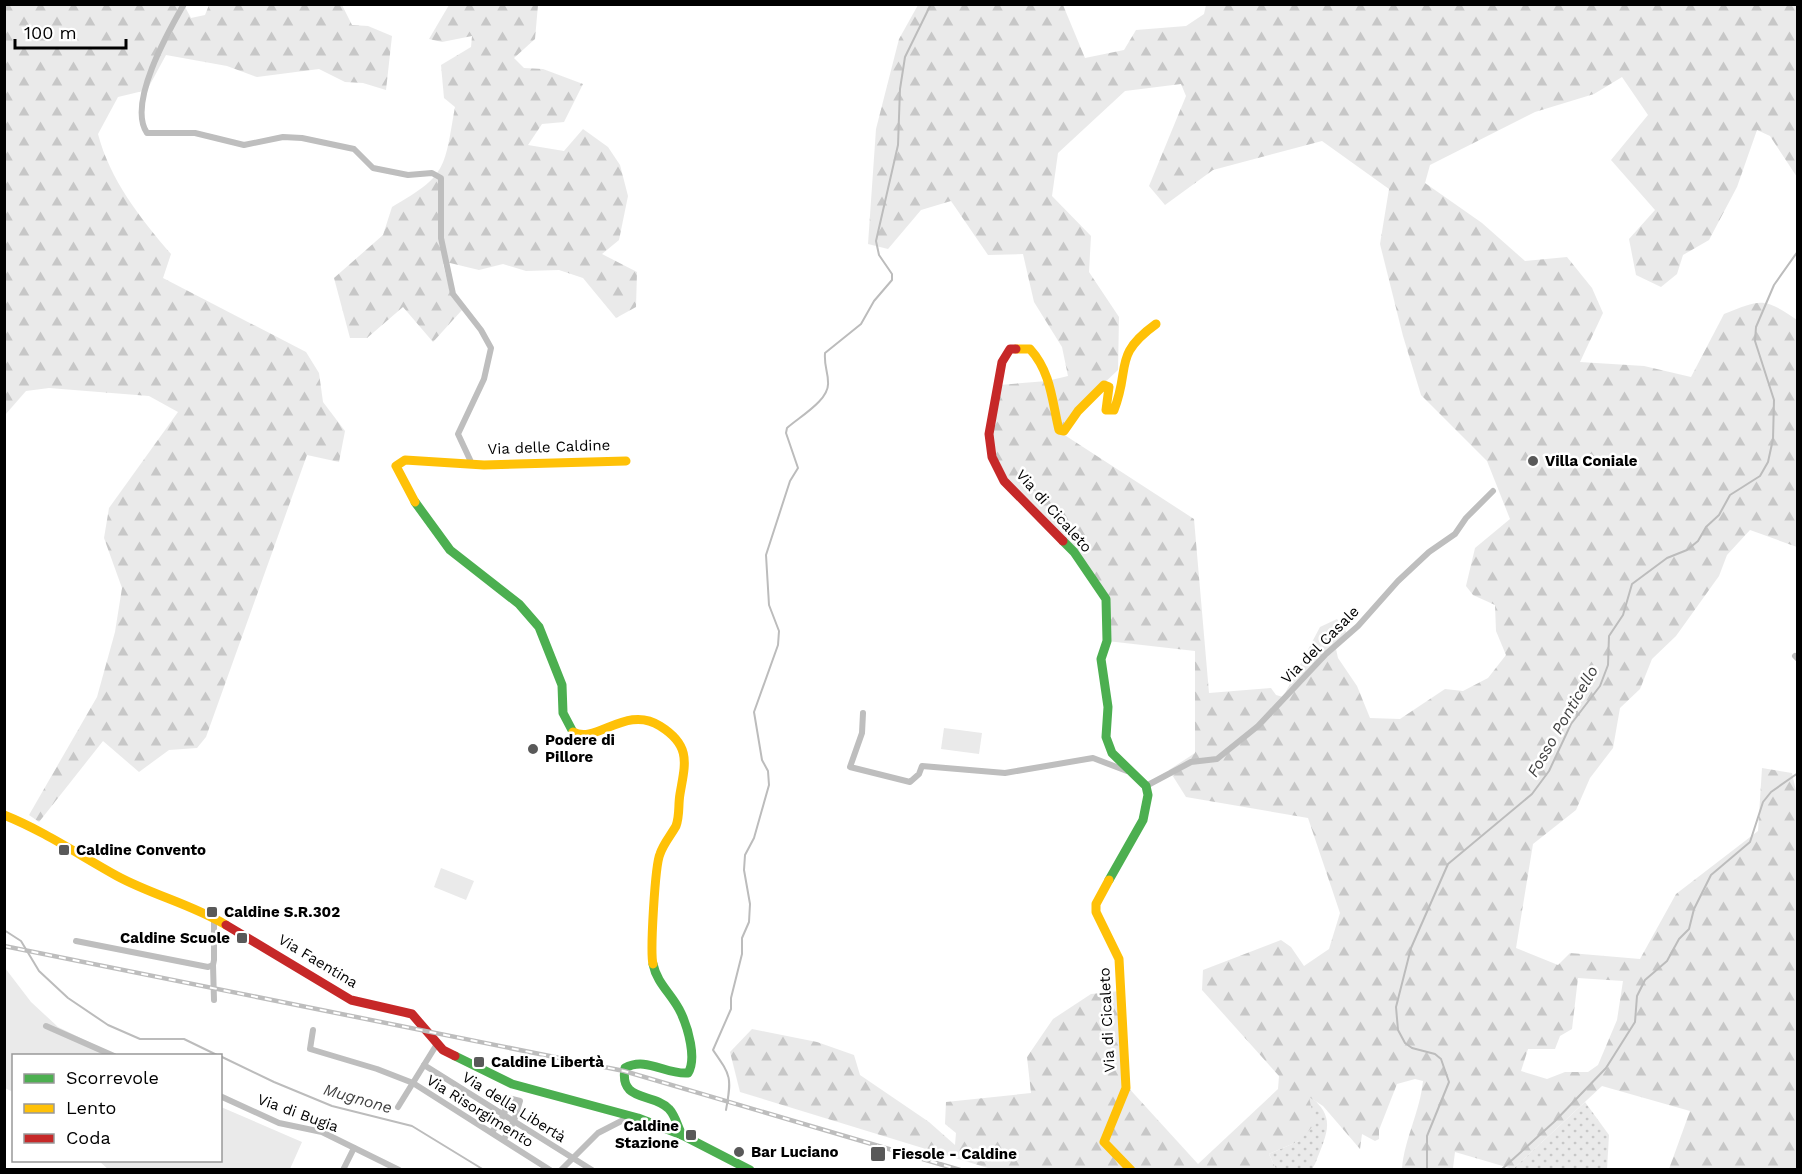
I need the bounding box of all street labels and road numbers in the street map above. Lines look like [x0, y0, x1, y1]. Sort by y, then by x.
street label: Via delle Caldine [487, 436, 611, 458]
street label: Via di Cicaleto [1012, 466, 1096, 556]
street label: Via del Casale [1277, 602, 1363, 688]
street label: Via Faentina [275, 930, 362, 992]
street label: Via di Cicaleto [1095, 967, 1119, 1073]
street label: Via della Libertà [459, 1068, 570, 1146]
street label: Via Risorgimento [423, 1071, 537, 1151]
street label: Via di Bugia [255, 1090, 341, 1136]

